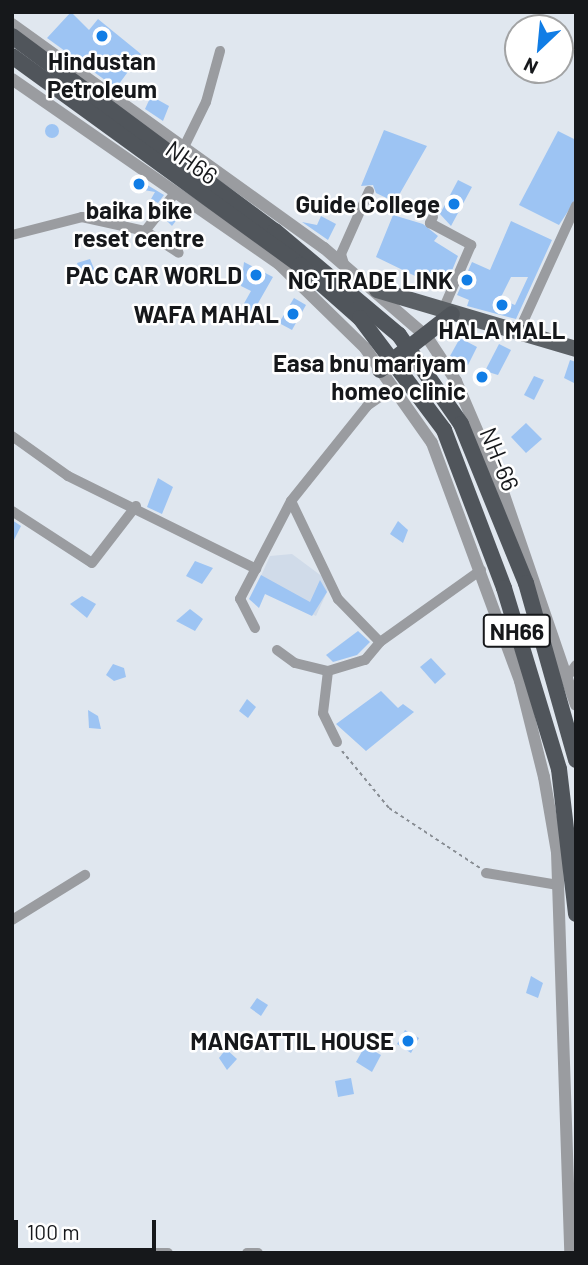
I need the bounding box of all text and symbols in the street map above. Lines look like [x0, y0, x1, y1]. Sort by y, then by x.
north arrow [504, 14, 574, 84]
marker: Hindustan Petroleum [94, 28, 110, 44]
place label: Hindustan Petroleum [47, 47, 157, 103]
text: N [520, 53, 541, 80]
street label: NH66 [161, 134, 223, 190]
marker: baika bike reset centre [131, 176, 147, 192]
place label: Guide College [295, 190, 440, 218]
place label: baika bike reset centre [74, 196, 204, 252]
marker: Guide College [446, 196, 462, 212]
place label: PAC CAR WORLD [66, 261, 242, 289]
place label: NC TRADE LINK [288, 266, 453, 294]
marker: PAC CAR WORLD [248, 267, 264, 283]
marker: NC TRADE LINK [459, 272, 475, 288]
marker: HALA MALL [494, 297, 510, 313]
place label: WAFA MAHAL [134, 300, 279, 328]
marker: WAFA MAHAL [285, 306, 301, 322]
place label: HALA MALL [438, 316, 566, 344]
place label: Easa bnu mariyam homeo clinic [273, 349, 466, 405]
marker: Easa bnu mariyam homeo clinic [472, 367, 492, 387]
street label: NH-66 [474, 423, 526, 495]
road number: NH66 [482, 611, 552, 650]
place label: MANGATTIL HOUSE [190, 1027, 394, 1055]
marker: MANGATTIL HOUSE [400, 1033, 416, 1049]
scale bar [18, 1206, 159, 1250]
text: 100 m [27, 1219, 80, 1244]

